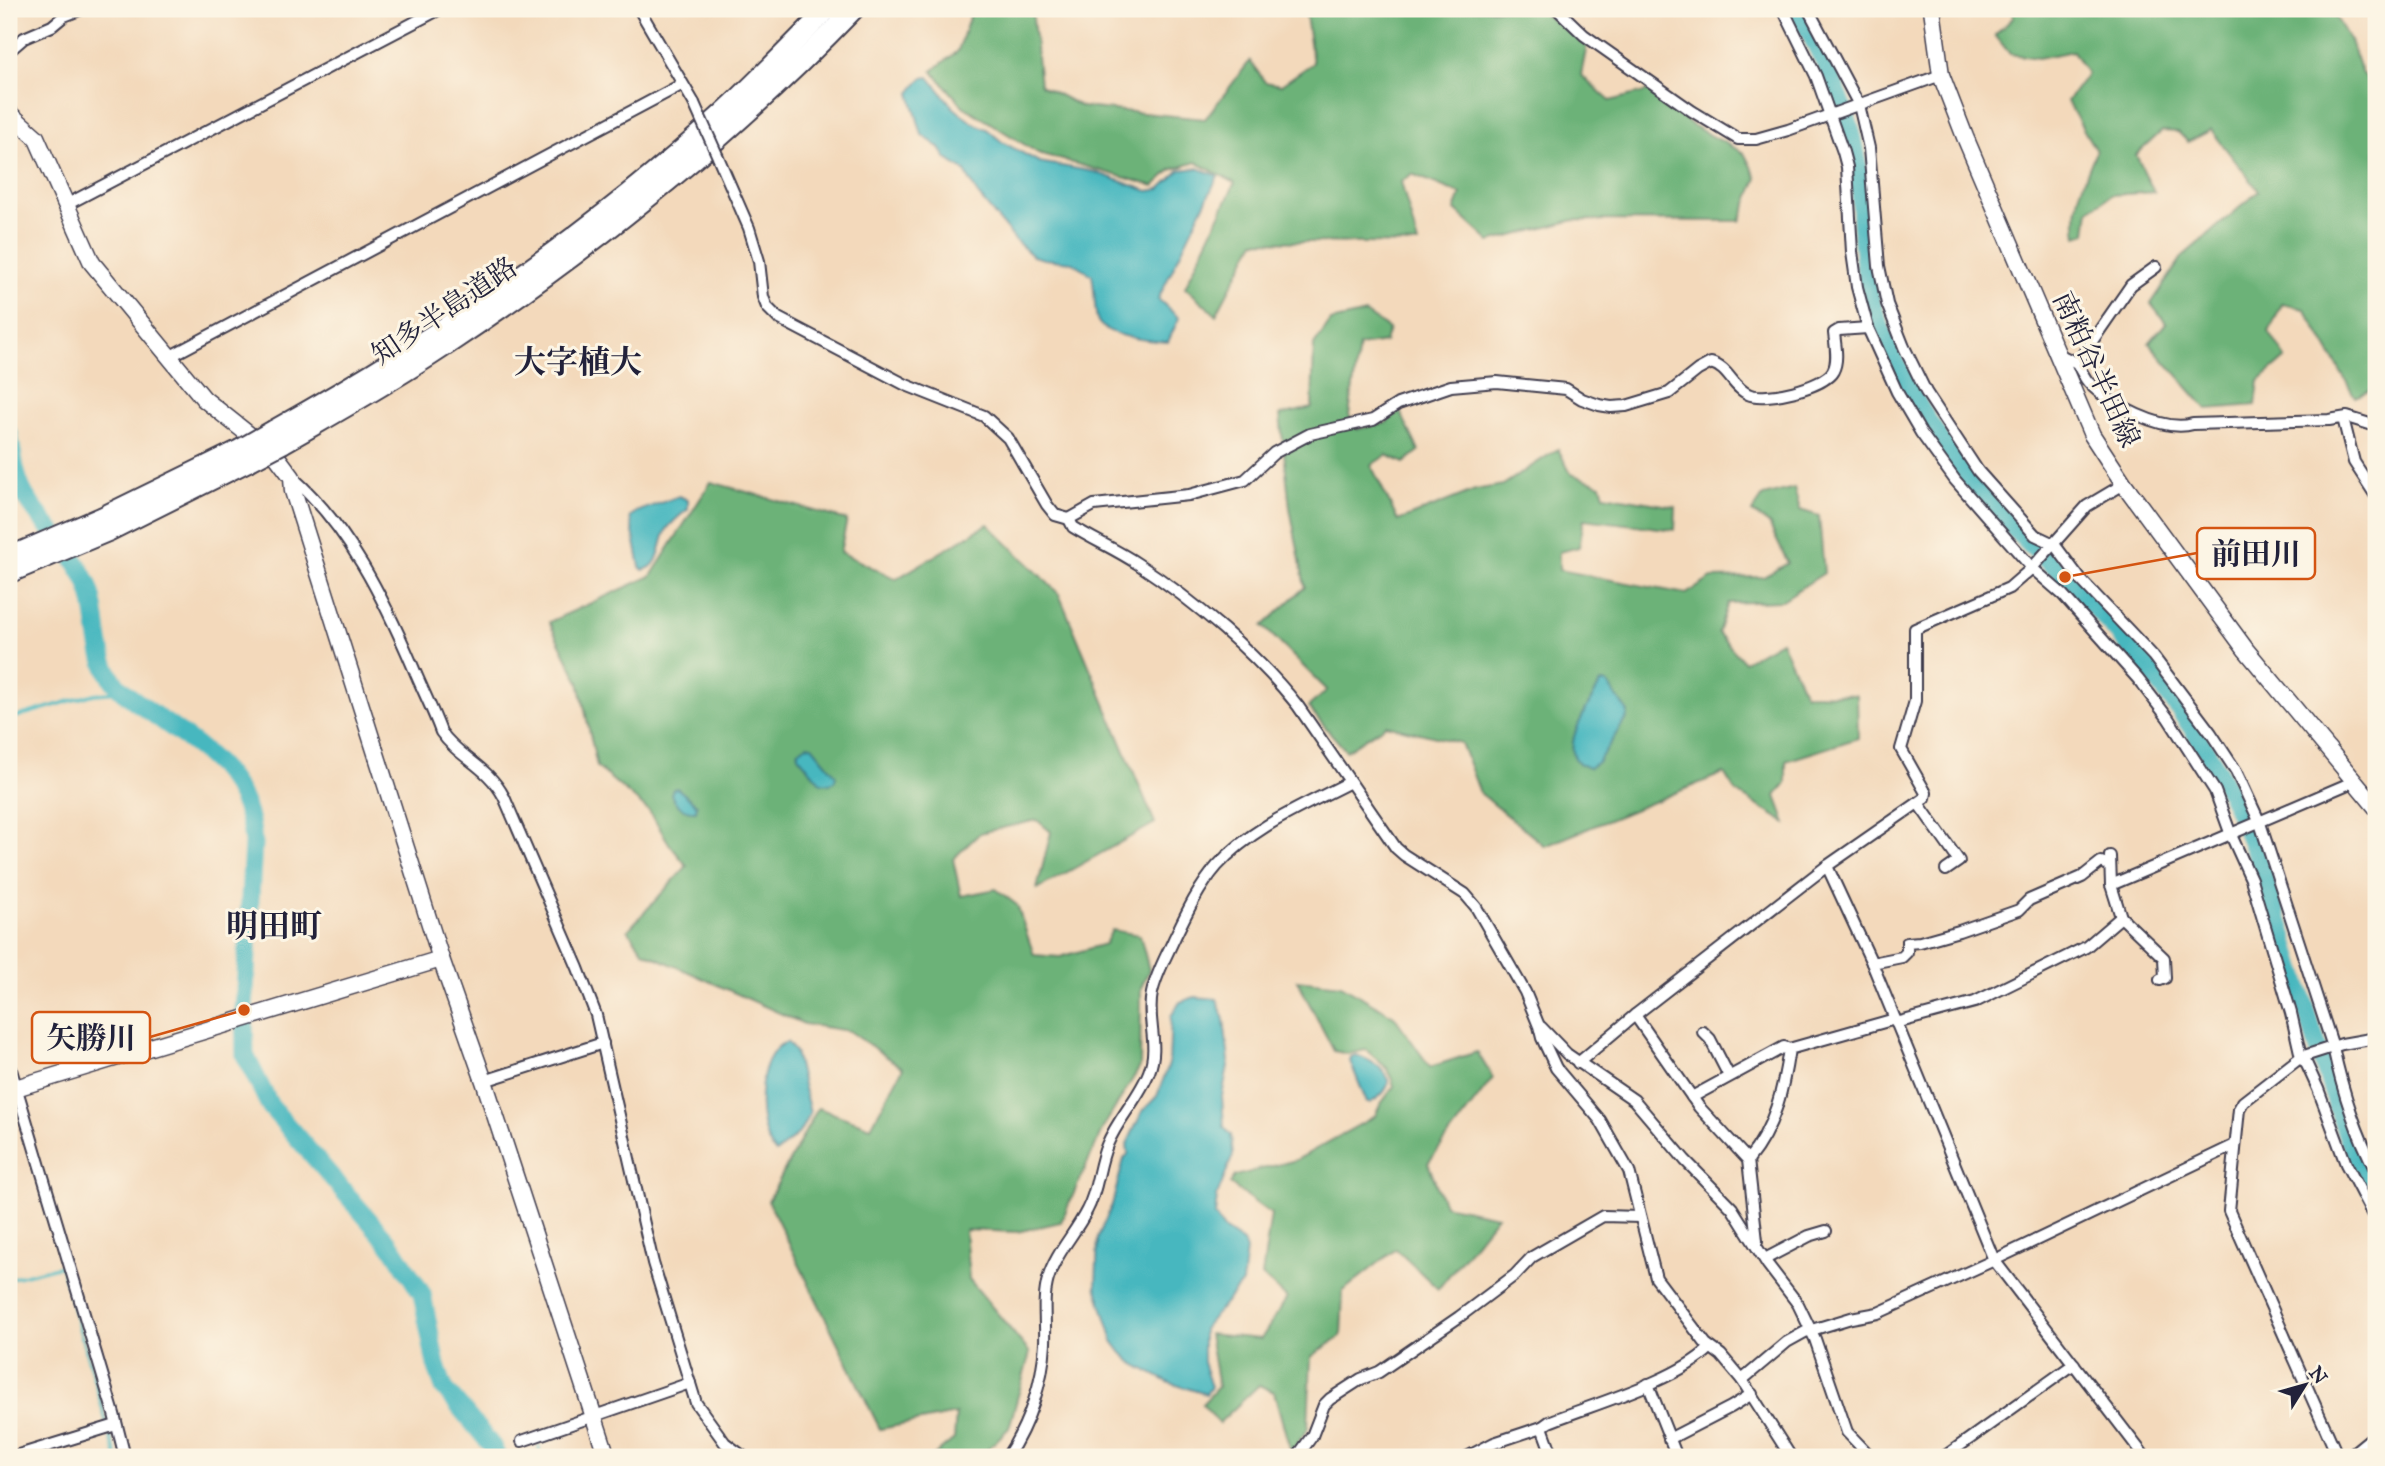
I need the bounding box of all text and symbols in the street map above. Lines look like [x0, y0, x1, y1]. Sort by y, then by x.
street label: 知多半島道路 [365, 249, 524, 372]
street label: 南粕谷半田線 [2045, 286, 2148, 453]
district label: 大字植大 [514, 343, 642, 382]
callout: 前田川 [2197, 528, 2315, 579]
text: 前田川 [2211, 536, 2301, 572]
district label: 明田町 [226, 907, 322, 946]
callout: 矢勝川 [32, 1012, 150, 1063]
text: 矢勝川 [46, 1020, 136, 1056]
north arrow [2270, 1350, 2340, 1420]
text: N [2304, 1362, 2332, 1388]

